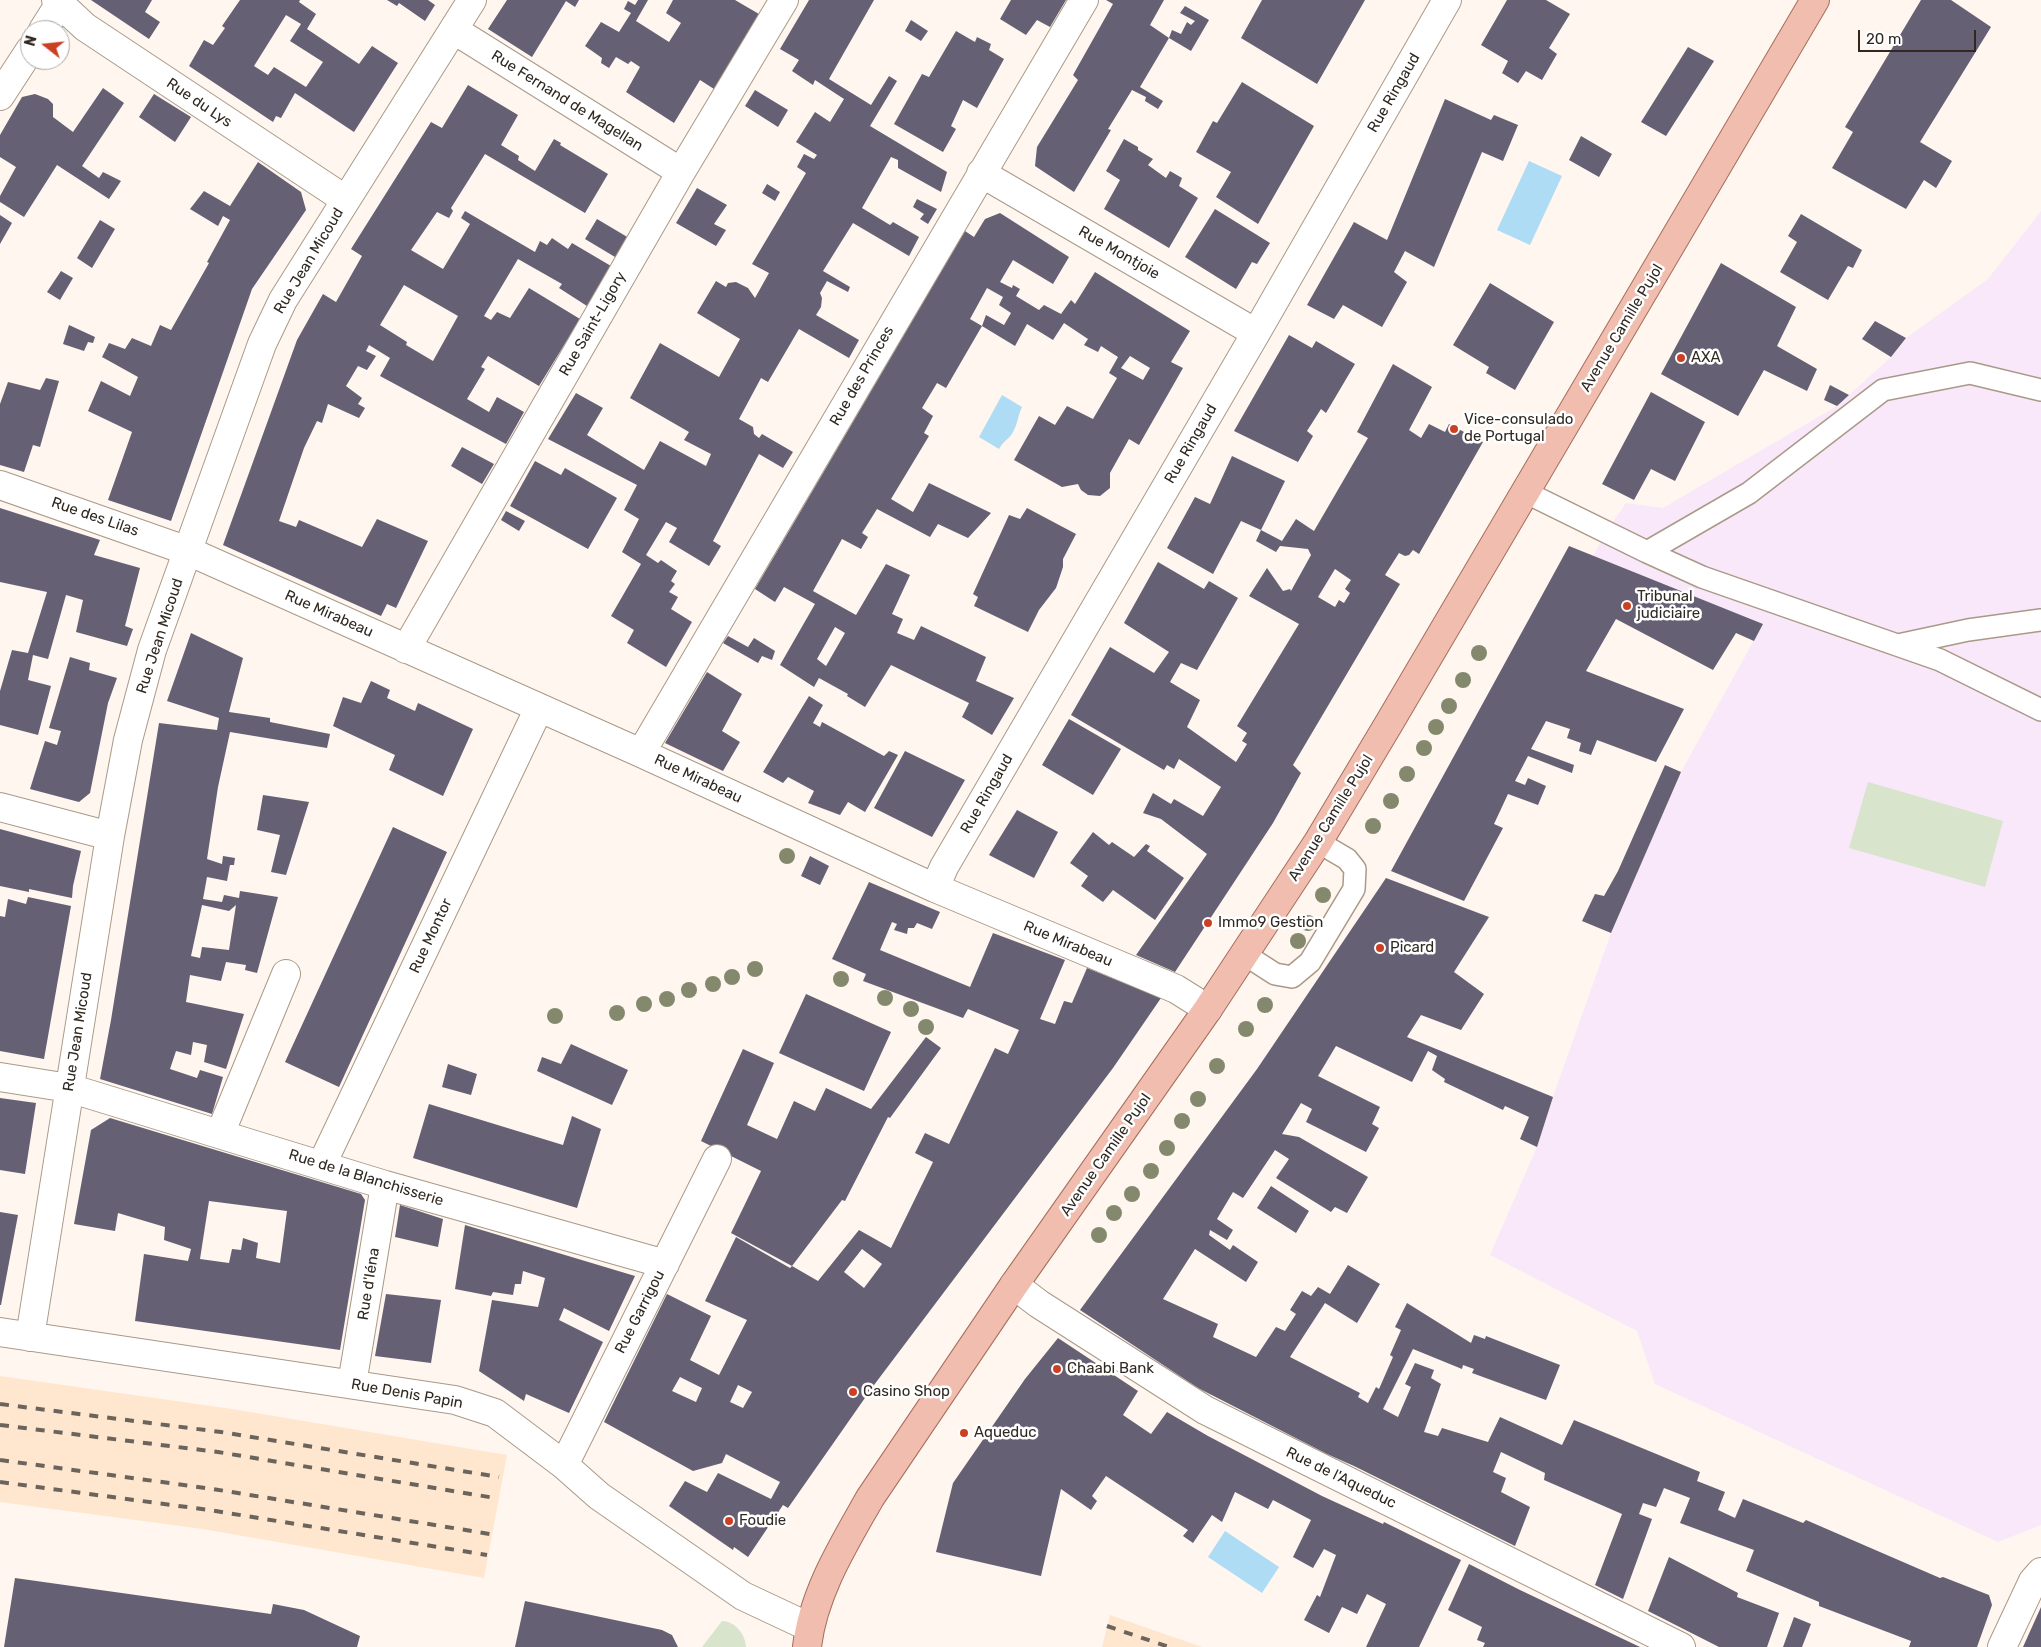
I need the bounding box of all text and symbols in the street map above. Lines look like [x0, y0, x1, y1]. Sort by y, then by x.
north arrow [20, 20, 70, 70]
scale bar [1861, 20, 1978, 52]
text: 20 m [1866, 30, 1901, 48]
text: N [21, 34, 41, 48]
street label: Rue Fernand de Magellan [488, 47, 646, 155]
street label: Rue Ringaud [1364, 50, 1424, 136]
street label: Rue du Lys [163, 74, 235, 132]
street label: Rue Jean Micoud [270, 205, 348, 317]
street label: Rue Montjoie [1075, 223, 1163, 283]
street label: Avenue Camille Pujol [1577, 261, 1667, 395]
street label: Rue Saint-Ligory [556, 269, 630, 379]
street label: Rue des Princes [826, 323, 898, 429]
place label: AXA [1691, 349, 1721, 367]
marker: AXA [1675, 352, 1687, 364]
street label: Rue Ringaud [1161, 401, 1221, 487]
place label: Vice-consulado de Portugal [1464, 411, 1573, 446]
marker: Vice-consulado de Portugal [1448, 423, 1460, 435]
street label: Rue des Lilas [49, 494, 141, 540]
street label: Rue Jean Micoud [133, 576, 187, 696]
street label: Rue Mirabeau [282, 586, 376, 642]
place label: Tribunal judiciaire [1637, 588, 1700, 623]
marker: Tribunal judiciaire [1621, 600, 1633, 612]
street label: Rue Mirabeau [651, 751, 745, 807]
street label: Rue Ringaud [957, 751, 1017, 837]
street label: Avenue Camille Pujol [1285, 751, 1377, 885]
street label: Rue Montor [406, 896, 456, 976]
place label: Immo9 Gestion [1218, 914, 1323, 932]
street label: Rue Mirabeau [1021, 917, 1115, 971]
marker: Immo9 Gestion [1202, 917, 1214, 929]
place label: Picard [1390, 939, 1434, 957]
marker: Picard [1374, 942, 1386, 954]
street label: Rue Jean Micoud [60, 971, 96, 1093]
street label: Avenue Camille Pujol [1057, 1090, 1155, 1220]
street label: Rue de la Blanchisserie [286, 1146, 446, 1210]
street label: Rue d'Iéna [354, 1247, 384, 1321]
street label: Rue Garrigou [611, 1267, 669, 1357]
place label: Chaabi Bank [1067, 1360, 1154, 1378]
marker: Chaabi Bank [1051, 1363, 1063, 1375]
street label: Rue Denis Papin [350, 1375, 464, 1413]
place label: Casino Shop [863, 1383, 950, 1401]
marker: Casino Shop [847, 1386, 859, 1398]
place label: Aqueduc [974, 1424, 1037, 1442]
marker: Aqueduc [958, 1427, 970, 1439]
street label: Rue de l'Aqueduc [1283, 1444, 1399, 1512]
place label: Foudie [739, 1512, 786, 1530]
marker: Foudie [723, 1515, 735, 1527]

